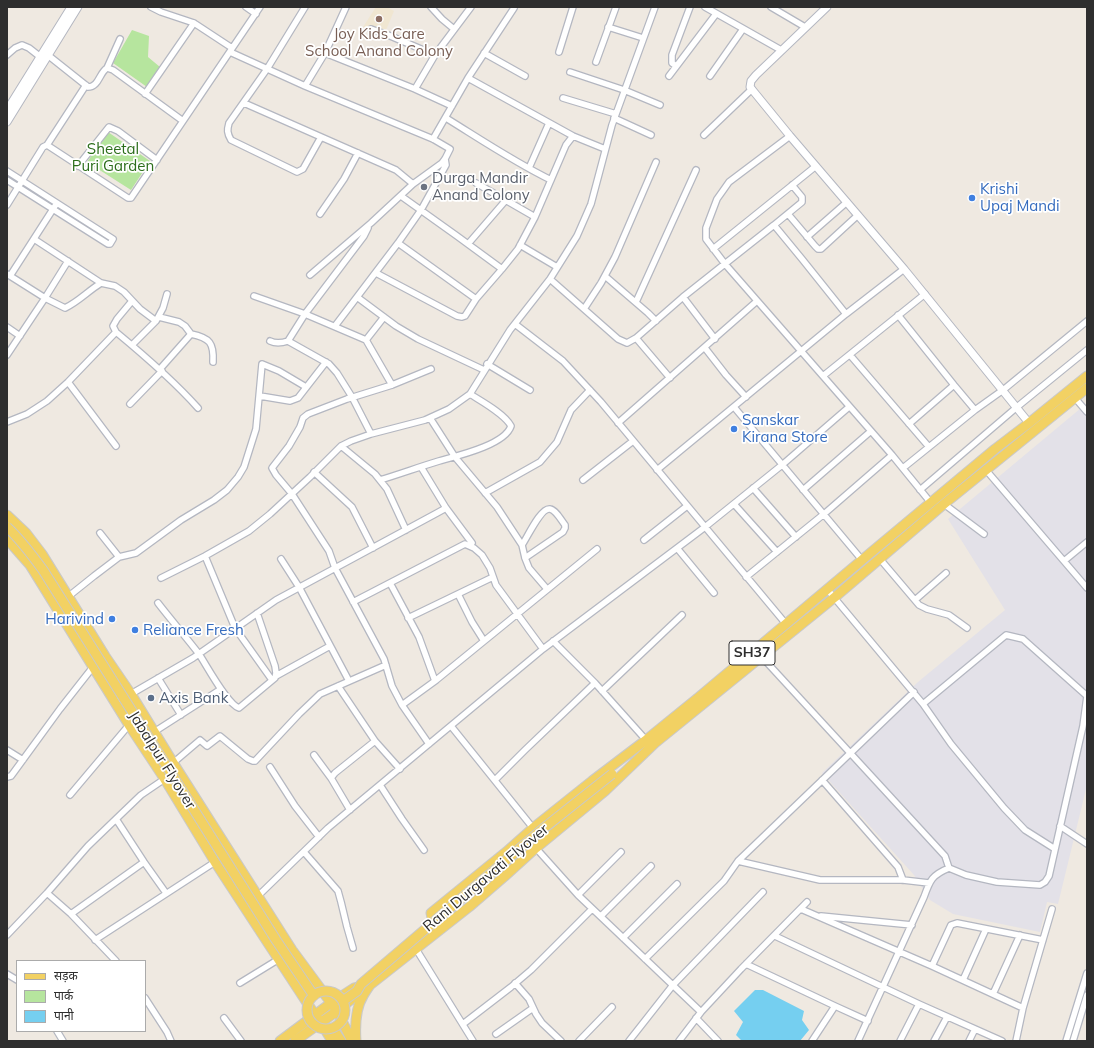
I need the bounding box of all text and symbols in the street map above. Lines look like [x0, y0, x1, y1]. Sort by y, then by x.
marker: Joy Kids Care School Anand Colony [374, 14, 384, 24]
place label: Joy Kids Care School Anand Colony [305, 25, 453, 60]
park label: Sheetal Puri Garden [72, 140, 154, 175]
place label: Durga Mandir Anand Colony [432, 169, 530, 204]
place label: Krishi Upaj Mandi [980, 180, 1060, 215]
marker: Durga Mandir Anand Colony [419, 182, 429, 192]
marker: Krishi Upaj Mandi [967, 193, 977, 203]
place label: Sanskar Kirana Store [742, 411, 828, 446]
marker: Sanskar Kirana Store [729, 424, 739, 434]
place label: Harivind [45, 610, 104, 628]
marker: Harivind [107, 614, 117, 624]
place label: Reliance Fresh [143, 621, 244, 639]
marker: Reliance Fresh [130, 625, 140, 635]
road number: SH37 [729, 641, 775, 665]
place label: Axis Bank [159, 689, 228, 707]
marker: Axis Bank [146, 693, 156, 703]
street label: Jabalpur Flyover [125, 708, 199, 812]
street label: Rani Durgavati Flyover [420, 820, 552, 936]
legend [16, 960, 146, 1032]
text: सड़क [54, 968, 78, 983]
text: पार्क [54, 988, 73, 1003]
text: पानी [54, 1008, 74, 1023]

